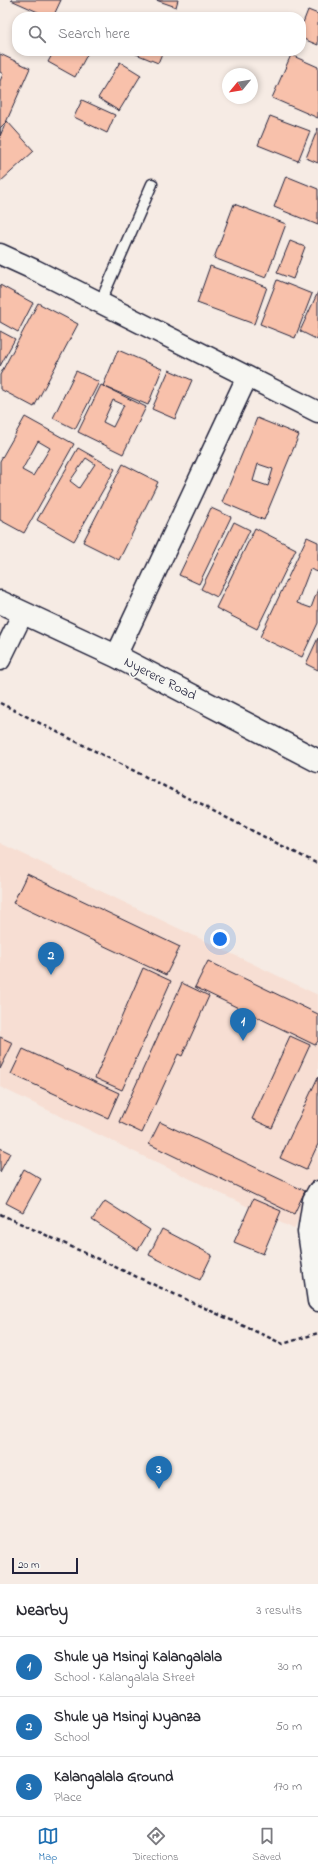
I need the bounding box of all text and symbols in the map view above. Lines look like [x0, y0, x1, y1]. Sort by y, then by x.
search box [12, 12, 306, 56]
icon: search [26, 23, 48, 45]
text: Search here [58, 23, 130, 45]
north arrow [222, 68, 258, 104]
street label: Nyerere Road [120, 652, 200, 707]
your location [210, 929, 230, 949]
pin: 2 [38, 942, 64, 975]
pin: 1 [230, 1008, 256, 1041]
pin: 3 [146, 1456, 172, 1489]
scale bar [12, 1556, 78, 1575]
text: 20 m [18, 1557, 40, 1573]
text: Nearby [16, 1598, 68, 1623]
text: 3 results [256, 1601, 302, 1620]
text: Shule ya Msingi Kalangalala [54, 1646, 222, 1668]
text: 1 [27, 1657, 31, 1676]
text: 30 m [278, 1657, 302, 1676]
text: School · Kalangalala Street [54, 1668, 195, 1687]
text: Shule ya Msingi Nyanza [54, 1706, 201, 1728]
text: 2 [26, 1717, 32, 1736]
text: 50 m [276, 1717, 302, 1736]
text: School [54, 1728, 90, 1747]
text: Kalangalala Ground [54, 1766, 173, 1788]
text: 3 [26, 1777, 32, 1796]
text: 170 m [274, 1777, 302, 1796]
text: Place [54, 1788, 82, 1807]
tab: Map [37, 1825, 59, 1865]
tab: Directions [133, 1825, 178, 1865]
tab: Saved [252, 1825, 281, 1865]

